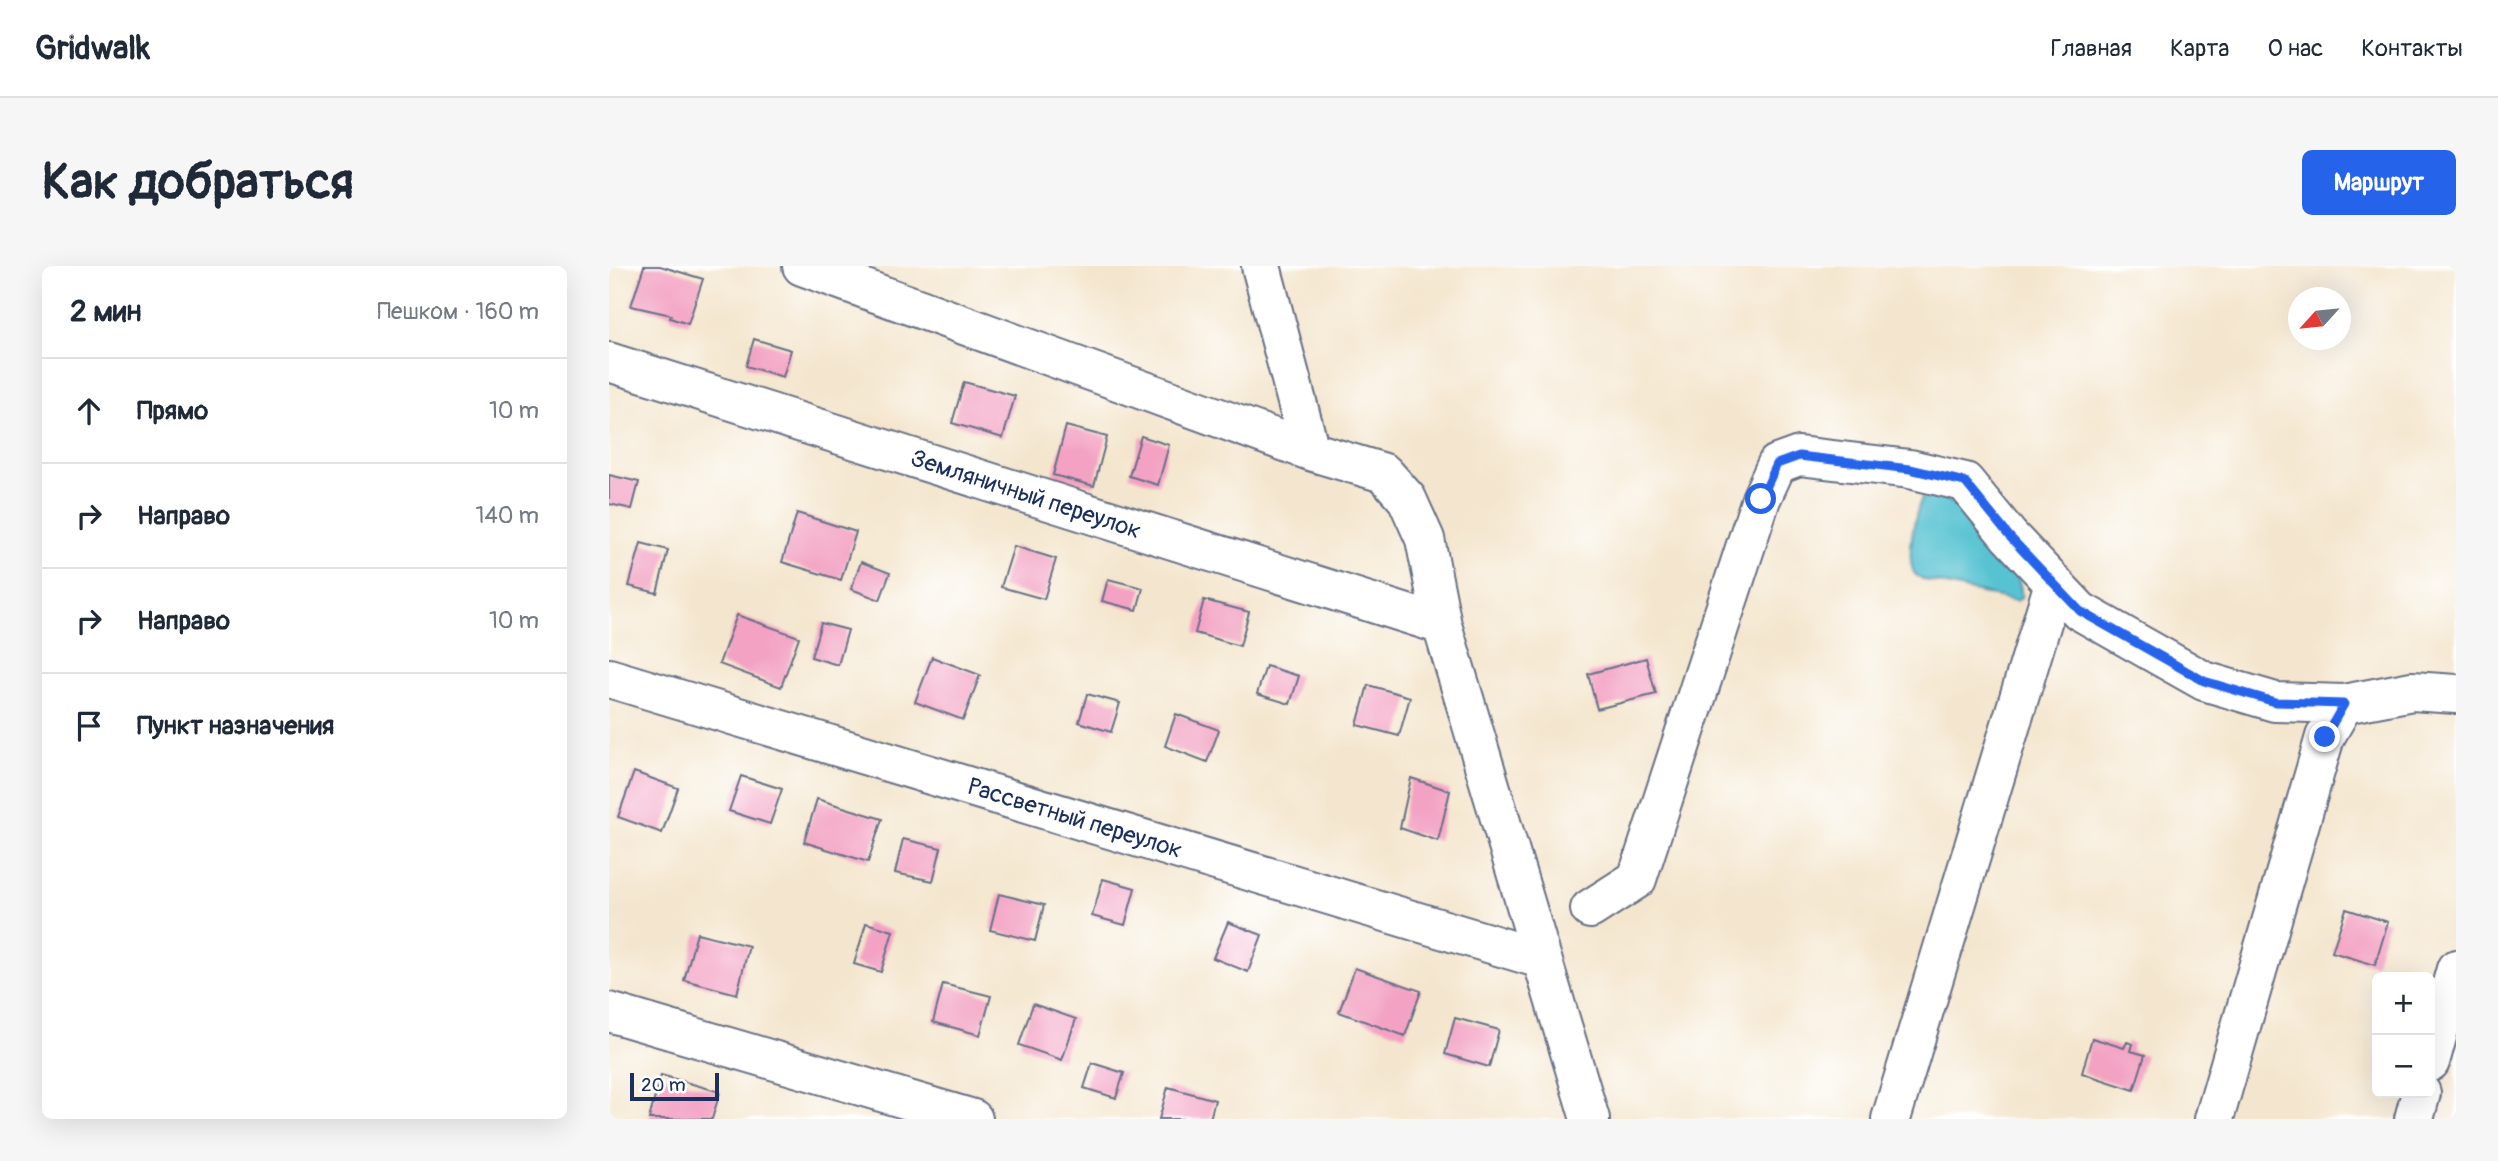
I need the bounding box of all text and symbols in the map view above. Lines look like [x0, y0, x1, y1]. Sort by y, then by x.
text: Gridwalk [35, 28, 150, 69]
text: Главная [2051, 34, 2132, 63]
text: Карта [2170, 34, 2230, 63]
text: О нас [2268, 34, 2323, 63]
text: Контакты [2361, 34, 2463, 63]
button: Маршрут [2302, 150, 2456, 215]
text: Как добраться [42, 152, 354, 213]
north arrow [2288, 287, 2351, 350]
text: 2 мин [70, 293, 141, 330]
text: Пешком · 160 m [377, 297, 539, 326]
icon: ahead [70, 392, 108, 430]
text: Прямо [137, 395, 208, 427]
text: 10 m [489, 396, 539, 425]
street label: Земляничный переулок [907, 444, 1145, 545]
route start [1745, 483, 1776, 514]
icon: right [70, 497, 108, 535]
text: Направо [137, 500, 230, 532]
text: 140 m [476, 501, 539, 530]
icon: right [70, 602, 108, 640]
text: Направо [137, 605, 230, 637]
text: 10 m [489, 606, 539, 635]
icon: arrive [70, 707, 108, 745]
text: Пункт назначения [137, 710, 334, 742]
route end [2309, 721, 2340, 752]
street label: Рассветный переулок [964, 772, 1186, 865]
map controls [2372, 972, 2435, 1098]
button: + [2372, 972, 2435, 1035]
button: − [2372, 1035, 2435, 1098]
scale bar [630, 1070, 719, 1102]
text: 20 m [641, 1073, 686, 1097]

